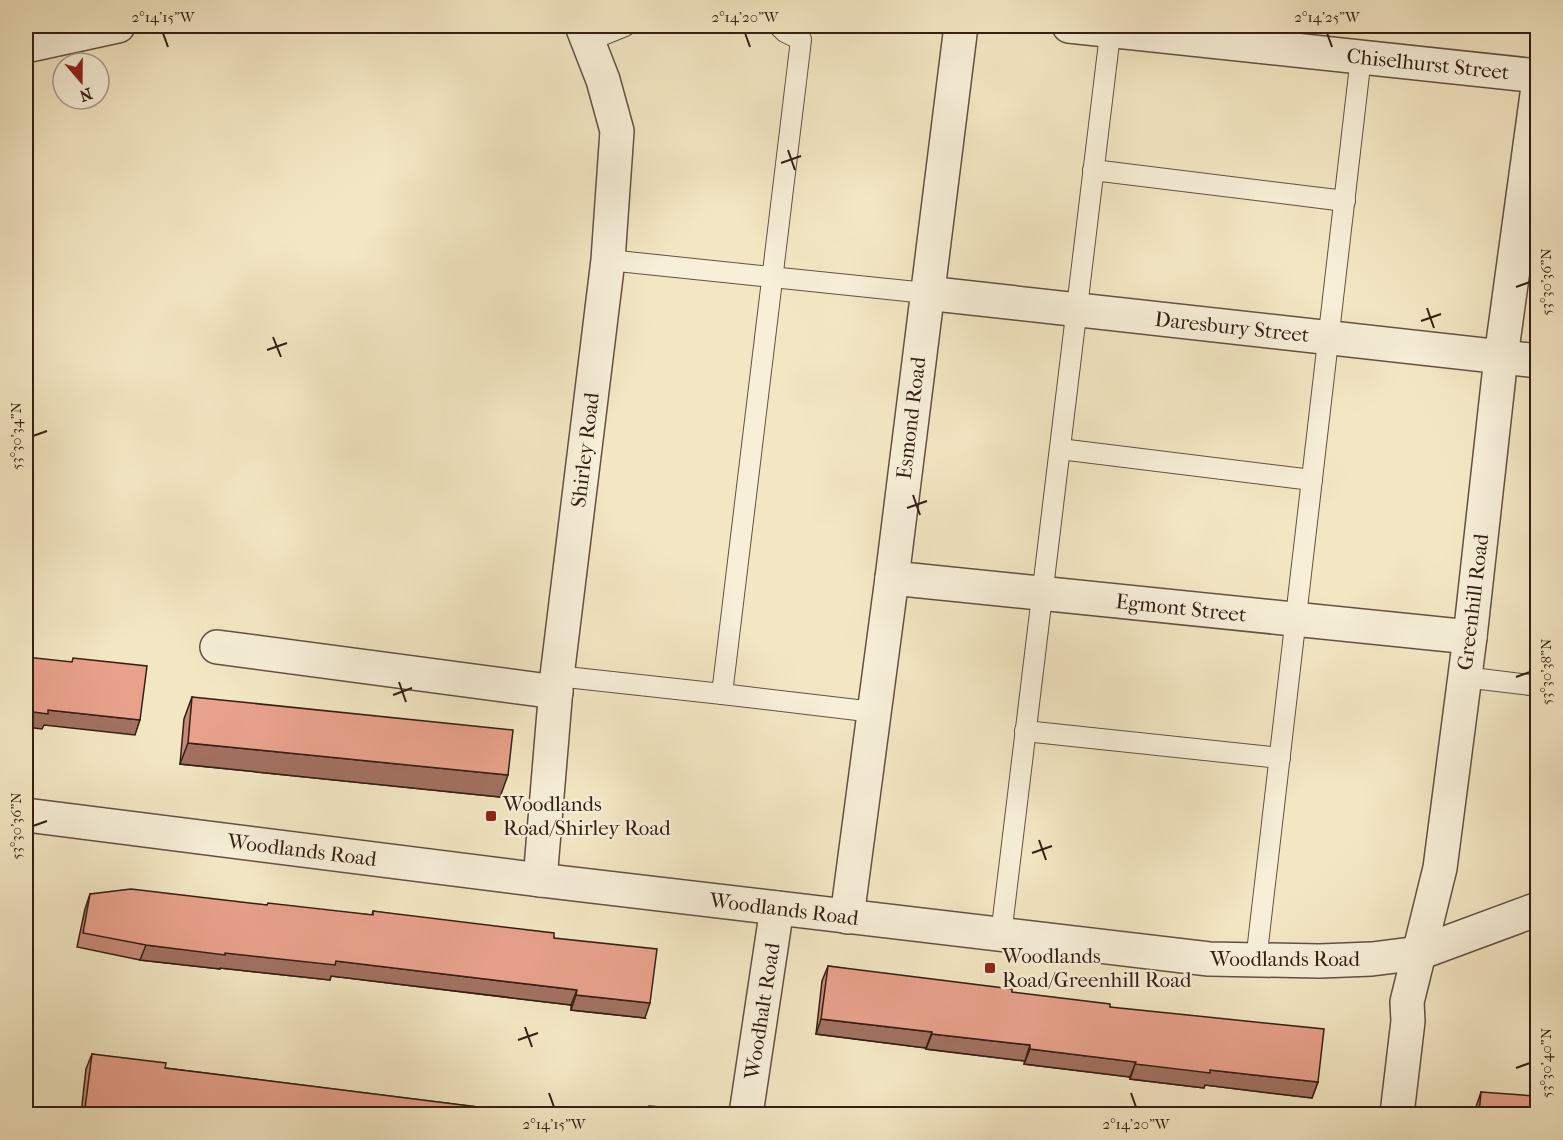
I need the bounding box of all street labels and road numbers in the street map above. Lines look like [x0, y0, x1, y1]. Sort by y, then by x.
street label: Chiselhurst Street [1345, 44, 1511, 85]
street label: Daresbury Street [1153, 307, 1311, 347]
street label: Esmond Road [892, 355, 930, 481]
street label: Shirley Road [566, 391, 604, 509]
street label: Greenhill Road [1453, 532, 1493, 672]
street label: Egmont Street [1114, 589, 1248, 627]
street label: Woodlands Road [225, 829, 378, 871]
street label: Woodlands Road [707, 888, 860, 930]
street label: Woodhalt Road [739, 940, 785, 1082]
street label: Woodlands Road [1209, 947, 1361, 971]

